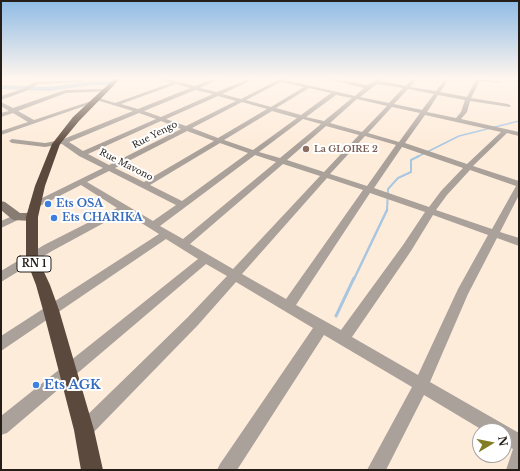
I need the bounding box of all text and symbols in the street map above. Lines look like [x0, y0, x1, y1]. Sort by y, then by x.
street label: Rue Yengo [131, 119, 179, 151]
marker: La GLOIRE 2 [301, 144, 311, 154]
place label: La GLOIRE 2 [314, 144, 378, 154]
street label: Rue Mavono [97, 147, 155, 183]
place label: Ets OSA [56, 197, 103, 211]
marker: Ets OSA [43, 199, 53, 209]
place label: Ets CHARIKA [62, 211, 143, 225]
marker: Ets CHARIKA [49, 213, 59, 223]
road number: RN 1 [17, 256, 51, 272]
place label: Ets AGK [44, 377, 101, 393]
marker: Ets AGK [31, 380, 41, 390]
north arrow [472, 423, 512, 463]
text: N [495, 435, 511, 447]

